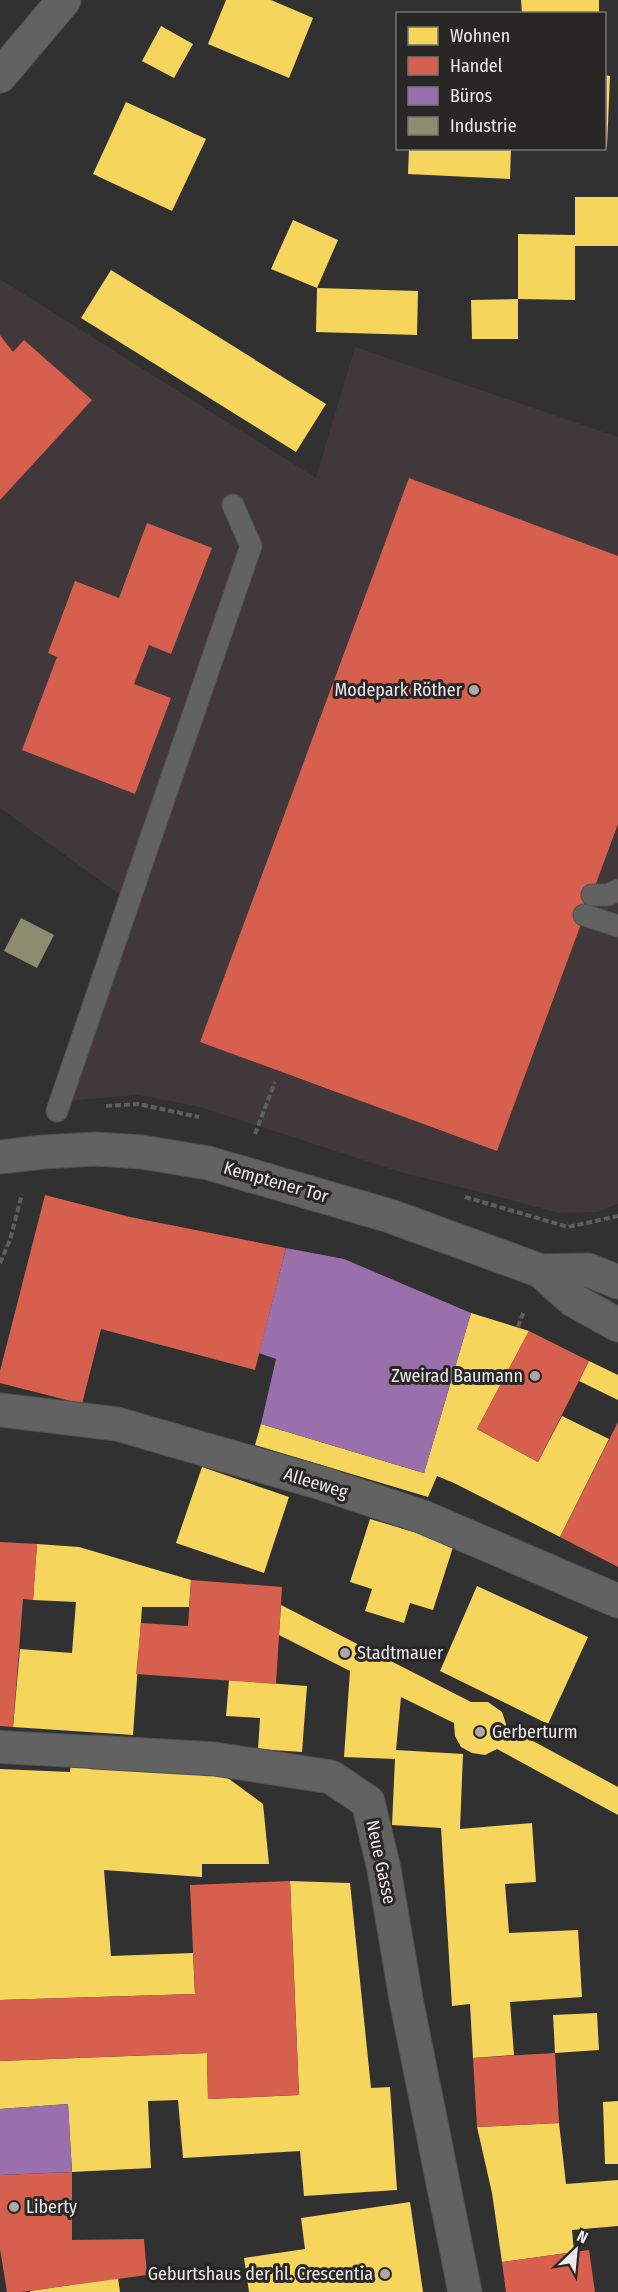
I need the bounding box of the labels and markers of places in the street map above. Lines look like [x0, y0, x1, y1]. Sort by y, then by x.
place label: Modepark Röther [335, 679, 463, 701]
marker: Modepark Röther [467, 683, 481, 697]
place label: Zweirad Baumann [391, 1365, 523, 1387]
marker: Zweirad Baumann [528, 1369, 542, 1383]
place label: Stadtmauer [357, 1642, 444, 1664]
marker: Stadtmauer [338, 1646, 352, 1660]
place label: Gerberturm [492, 1721, 578, 1743]
marker: Gerberturm [473, 1725, 487, 1739]
place label: Liberty [26, 2196, 77, 2218]
marker: Liberty [7, 2200, 21, 2214]
place label: Geburtshaus der hl. Crescentia [148, 2263, 373, 2285]
marker: Geburtshaus der hl. Crescentia [378, 2267, 392, 2281]

